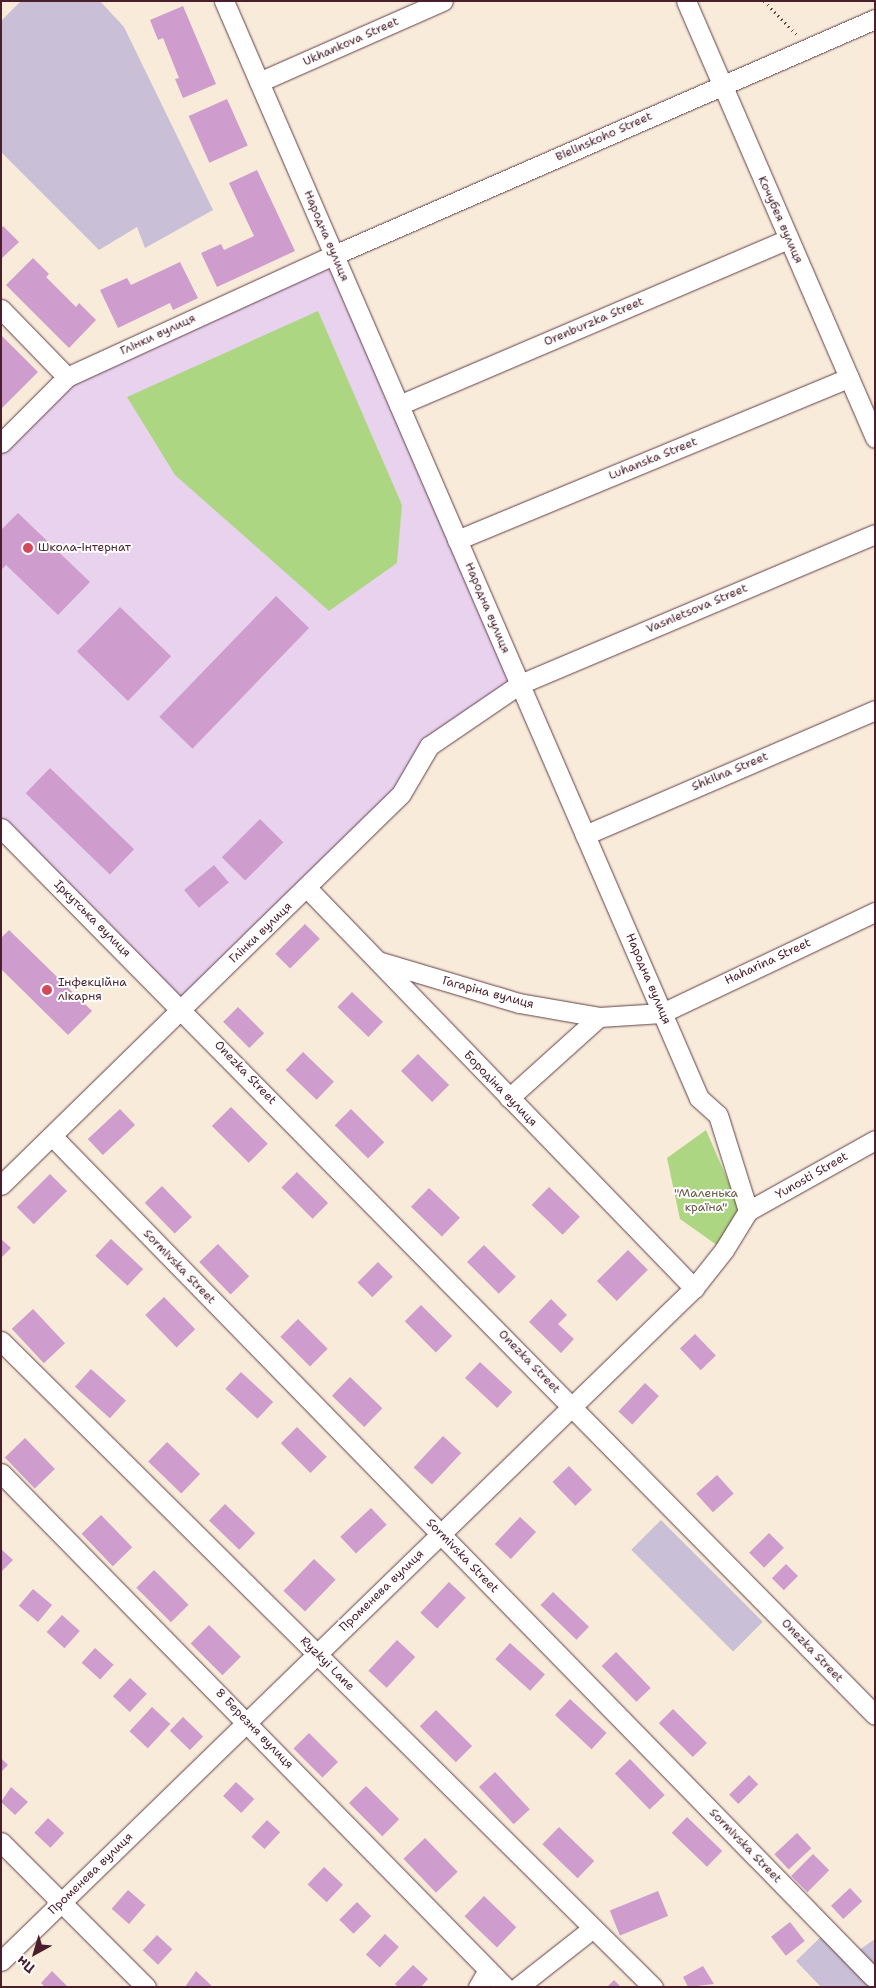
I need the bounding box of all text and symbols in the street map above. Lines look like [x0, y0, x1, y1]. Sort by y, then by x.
street label: Ukhankova Street [301, 14, 401, 70]
street label: Bielinskoho Street [553, 109, 655, 165]
street label: Кочубея вулиця [754, 174, 806, 266]
street label: Народна вулиця [300, 188, 352, 284]
street label: Orenburzka Street [542, 294, 646, 350]
street label: Глінки вулиця [118, 311, 198, 359]
street label: Luhanska Street [607, 435, 699, 483]
place label: Школа-інтернат [38, 541, 131, 555]
marker: Школа-інтернат [22, 542, 34, 554]
street label: Народна вулиця [461, 560, 513, 656]
street label: Vasnietsova Street [644, 581, 750, 637]
street label: Shkilna Street [690, 749, 770, 795]
street label: Іркутська вулиця [50, 877, 134, 961]
street label: Глінки вулиця [227, 900, 295, 966]
street label: Народна вулиця [622, 931, 674, 1027]
street label: Haharina Street [723, 936, 813, 988]
street label: Гагаріна вулиця [441, 974, 535, 1012]
place label: Інфекційна лікарня [58, 976, 127, 1004]
marker: Інфекційна лікарня [40, 983, 54, 997]
street label: Onezka Street [211, 1038, 279, 1108]
street label: Бородіна вулиця [460, 1048, 540, 1130]
street label: Yunosti Street [773, 1149, 851, 1203]
park label: "Маленька країна" [674, 1187, 738, 1215]
street label: Sormivska Street [140, 1227, 218, 1307]
street label: Onezka Street [495, 1327, 563, 1397]
street label: Sormivska Street [423, 1516, 501, 1596]
street label: Променева вулиця [337, 1547, 427, 1635]
street label: Onezka Street [778, 1616, 846, 1686]
street label: Ryzkyi Lane [297, 1634, 357, 1694]
street label: 8 Березня вулиця [212, 1686, 296, 1772]
street label: Sormivska Street [706, 1806, 784, 1886]
street label: Променева вулиця [46, 1830, 136, 1918]
north arrow [10, 1928, 60, 1978]
text: Пн [13, 1952, 38, 1977]

